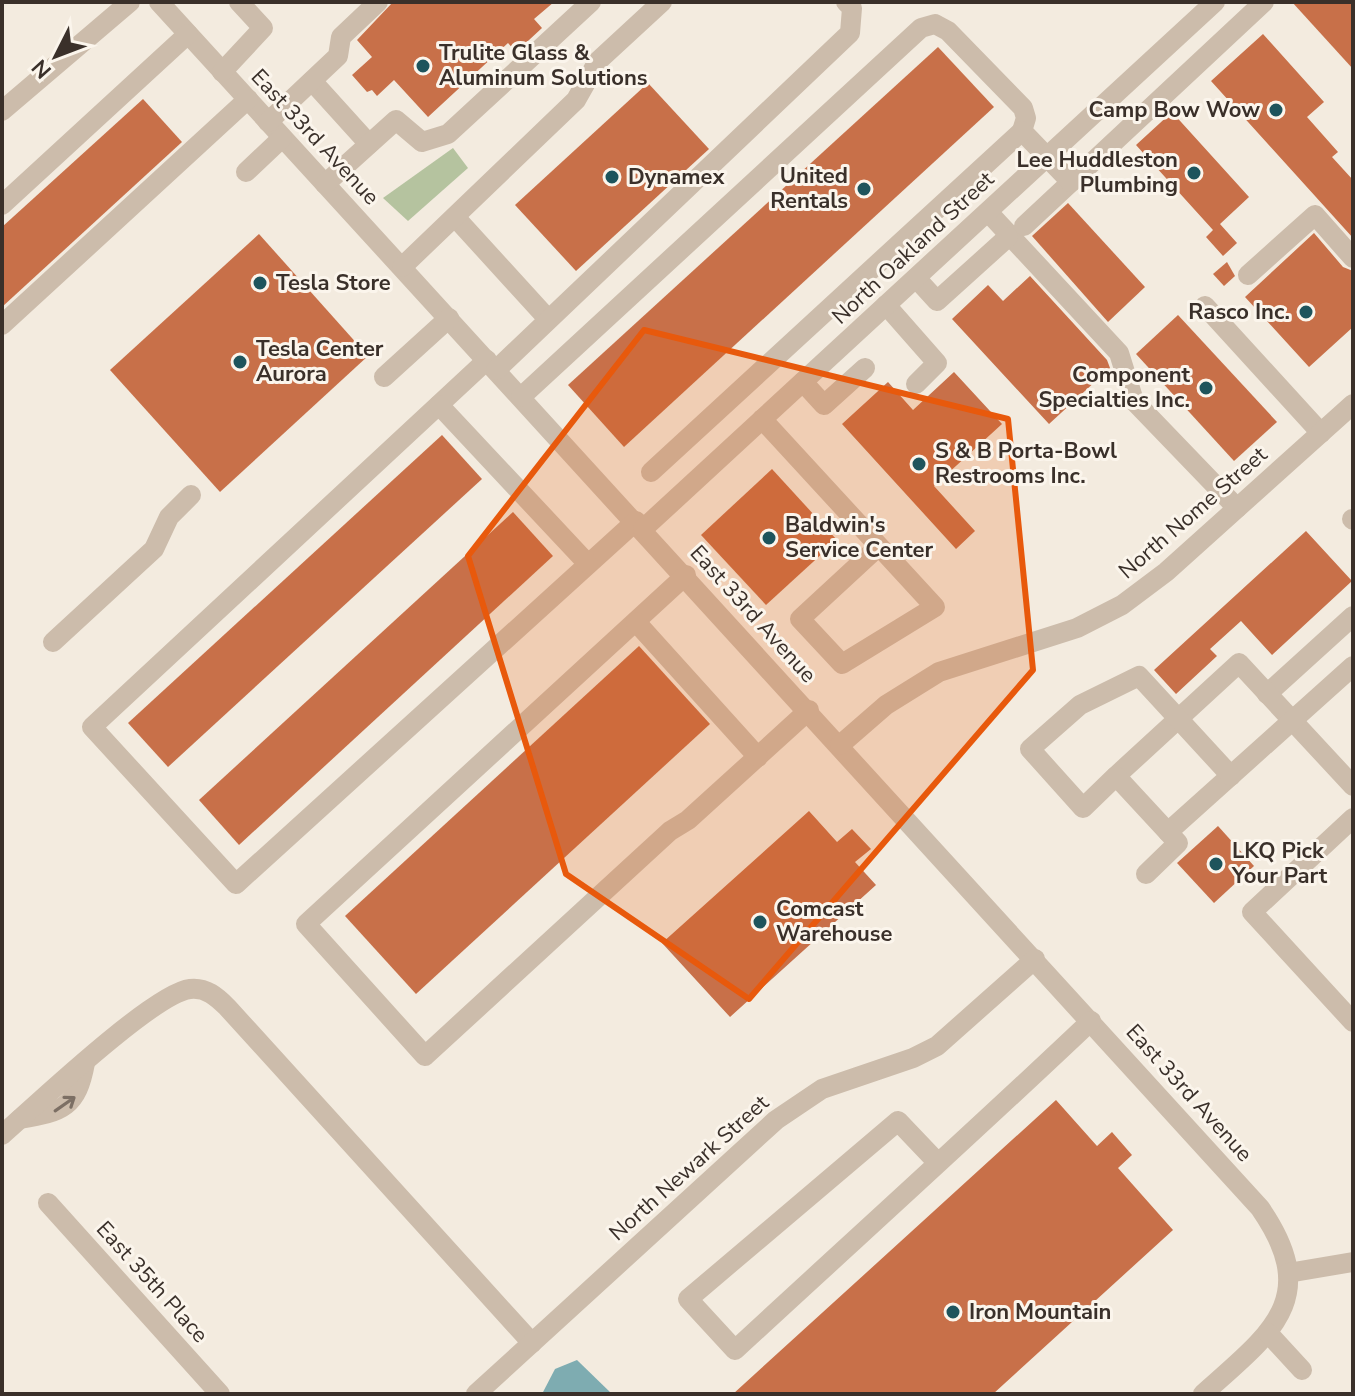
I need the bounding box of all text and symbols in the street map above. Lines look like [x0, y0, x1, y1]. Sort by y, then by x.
north arrow [16, 16, 96, 96]
place label: Trulite Glass & Aluminum Solutions [439, 38, 648, 93]
text: N [25, 53, 59, 85]
marker: Trulite Glass & Aluminum Solutions [414, 57, 432, 75]
street label: East 33rd Avenue [244, 63, 386, 211]
place label: Camp Bow Wow [1088, 95, 1260, 125]
marker: Camp Bow Wow [1267, 101, 1285, 119]
place label: Lee Huddleston Plumbing [1016, 145, 1178, 200]
place label: United Rentals [770, 161, 848, 216]
place label: Dynamex [628, 162, 725, 192]
marker: Lee Huddleston Plumbing [1185, 164, 1203, 182]
street label: North Oakland Street [825, 165, 1001, 331]
marker: Dynamex [603, 168, 621, 186]
marker: United Rentals [855, 180, 873, 198]
place label: Tesla Store [276, 268, 391, 298]
marker: Tesla Store [251, 274, 269, 292]
place label: Rasco Inc. [1188, 297, 1290, 327]
marker: Rasco Inc. [1297, 303, 1315, 321]
place label: Tesla Center Aurora [256, 334, 384, 389]
marker: Tesla Center Aurora [231, 353, 249, 371]
place label: Component Specialties Inc. [1038, 360, 1191, 415]
marker: Component Specialties Inc. [1197, 379, 1215, 397]
place label: S & B Porta-Bowl Restrooms Inc. [935, 436, 1117, 491]
street label: North Nome Street [1112, 440, 1274, 586]
marker: S & B Porta-Bowl Restrooms Inc. [910, 455, 928, 473]
place label: Baldwin's Service Center [785, 510, 934, 565]
marker: Baldwin's Service Center [760, 529, 778, 547]
street label: East 33rd Avenue [683, 539, 823, 689]
place label: LKQ Pick Your Part [1231, 836, 1328, 891]
marker: LKQ Pick Your Part [1207, 855, 1225, 873]
place label: Comcast Warehouse [776, 894, 893, 949]
marker: Comcast Warehouse [751, 913, 769, 931]
street label: East 33rd Avenue [1119, 1018, 1259, 1168]
street label: North Newark Street [603, 1088, 775, 1248]
one-way arrow [54, 1096, 76, 1112]
street label: East 35th Place [89, 1215, 215, 1349]
place label: Iron Mountain [969, 1297, 1111, 1327]
marker: Iron Mountain [944, 1303, 962, 1321]

